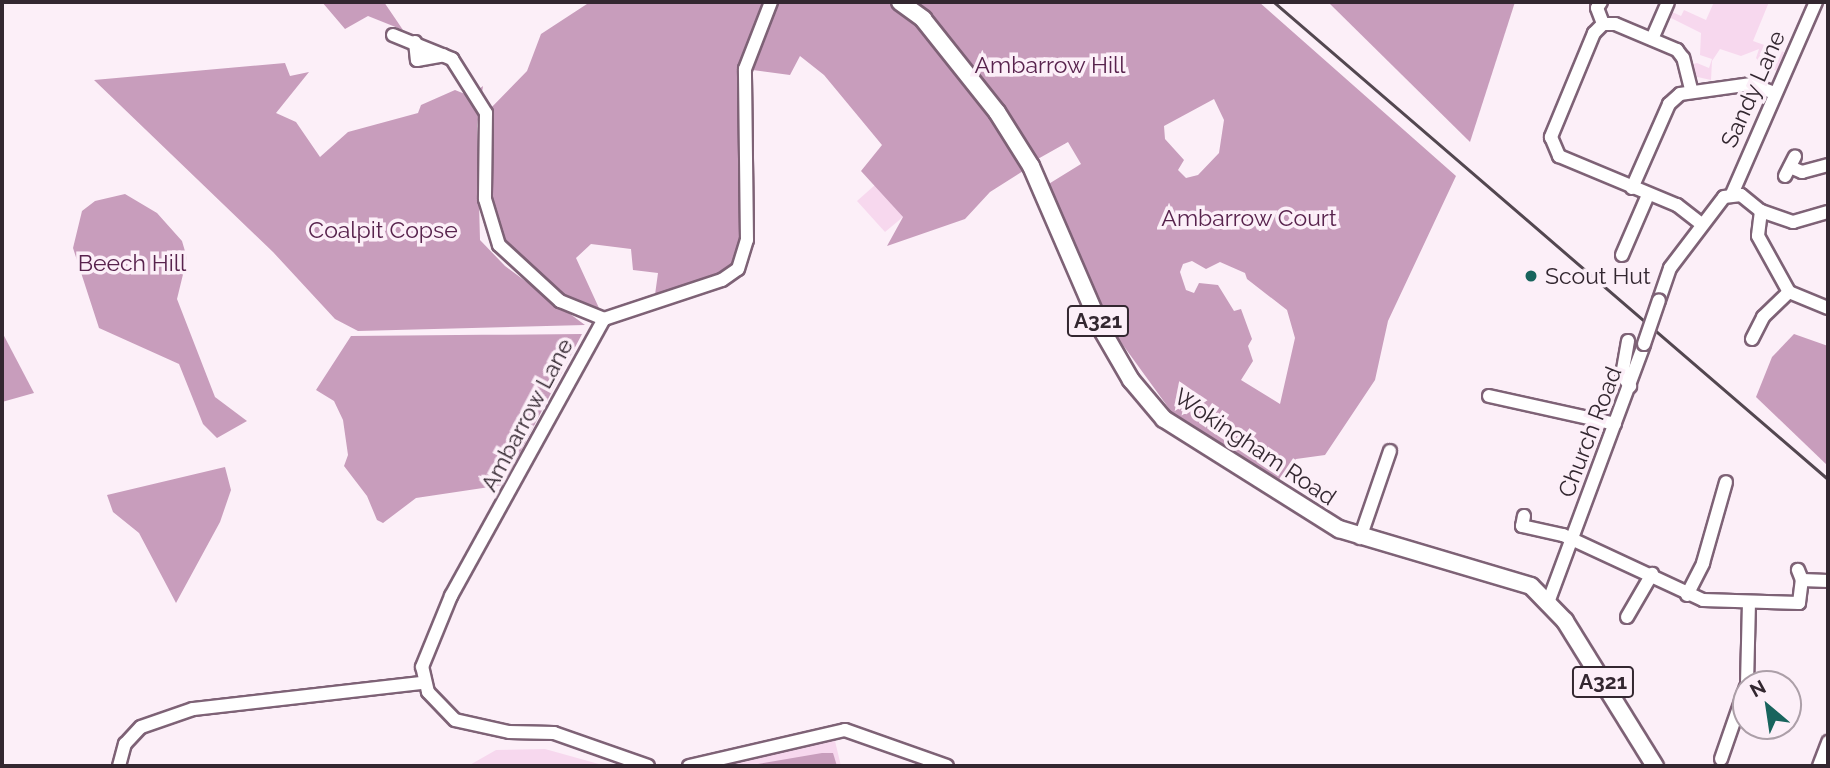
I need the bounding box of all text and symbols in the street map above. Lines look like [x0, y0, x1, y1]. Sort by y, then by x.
street label: Sandy Lane [1715, 26, 1791, 152]
park label: Ambarrow Hill [974, 51, 1126, 79]
park label: Ambarrow Court [1161, 204, 1337, 232]
park label: Coalpit Copse [308, 216, 458, 244]
park label: Beech Hill [78, 249, 186, 277]
place label: Scout Hut [1545, 262, 1651, 290]
marker: Scout Hut [1523, 268, 1539, 284]
road number: A321 [1066, 304, 1130, 338]
street label: Ambarrow Lane [475, 334, 579, 496]
street label: Church Road [1552, 363, 1628, 501]
street label: Wokingham Road [1169, 383, 1341, 511]
road number: A321 [1572, 664, 1634, 700]
north arrow [1732, 670, 1802, 740]
text: N [1746, 675, 1769, 702]

